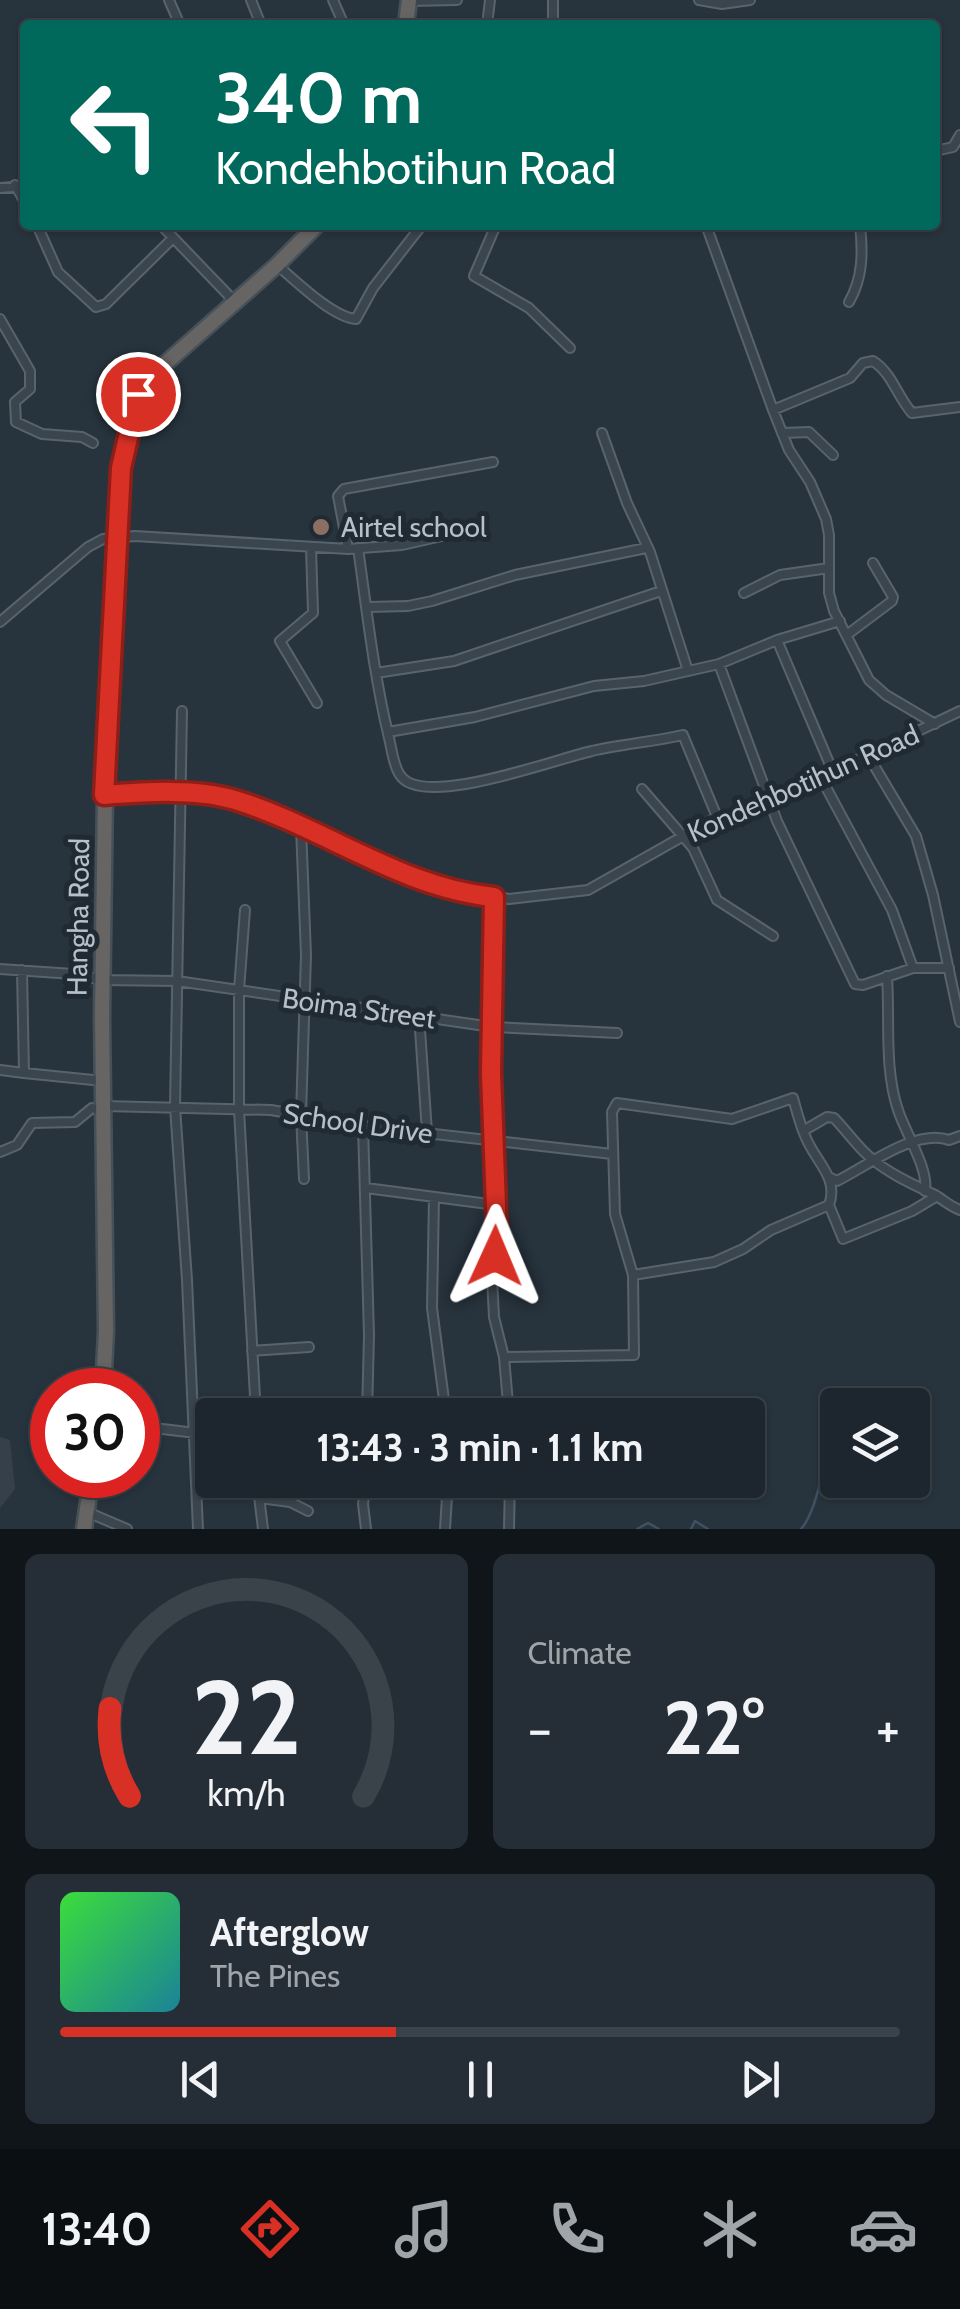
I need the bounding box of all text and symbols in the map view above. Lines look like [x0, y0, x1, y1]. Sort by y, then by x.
text: 340 m [215, 55, 422, 141]
icon: left [50, 60, 180, 190]
text: Kondehbotihun Road [215, 141, 616, 195]
pin [96, 352, 181, 437]
icon: arrive [111, 367, 166, 422]
place label: Airtel school [341, 510, 487, 544]
marker: Airtel school [310, 516, 332, 538]
street label: Kondehbotihun Road [682, 717, 924, 849]
street label: Hangha Road [60, 838, 96, 996]
street label: Boima Street [280, 980, 438, 1036]
street label: School Drive [281, 1096, 435, 1150]
position arrow [443, 1204, 547, 1308]
speed limit sign: 30 [30, 1368, 160, 1498]
map controls [820, 1388, 930, 1498]
button: layers [820, 1388, 930, 1498]
text: 13:43 · 3 min · 1.1 km [317, 1424, 643, 1471]
text: Climate [528, 1633, 632, 1672]
text: 22 [191, 1654, 301, 1780]
text: 22° [663, 1682, 764, 1773]
text: − [528, 1695, 552, 1762]
text: + [876, 1695, 900, 1762]
text: km/h [207, 1772, 285, 1815]
text: Afterglow [210, 1909, 369, 1956]
text: The Pines [210, 1956, 340, 1995]
icon: previous [173, 2052, 228, 2107]
icon: pause [453, 2052, 508, 2107]
icon: next [733, 2052, 788, 2107]
icon: directions [235, 2194, 305, 2264]
icon: music [389, 2194, 459, 2264]
icon: phone [542, 2194, 612, 2264]
icon: climate [695, 2194, 765, 2264]
icon: car [848, 2194, 918, 2264]
text: 13:40 [42, 2202, 152, 2256]

